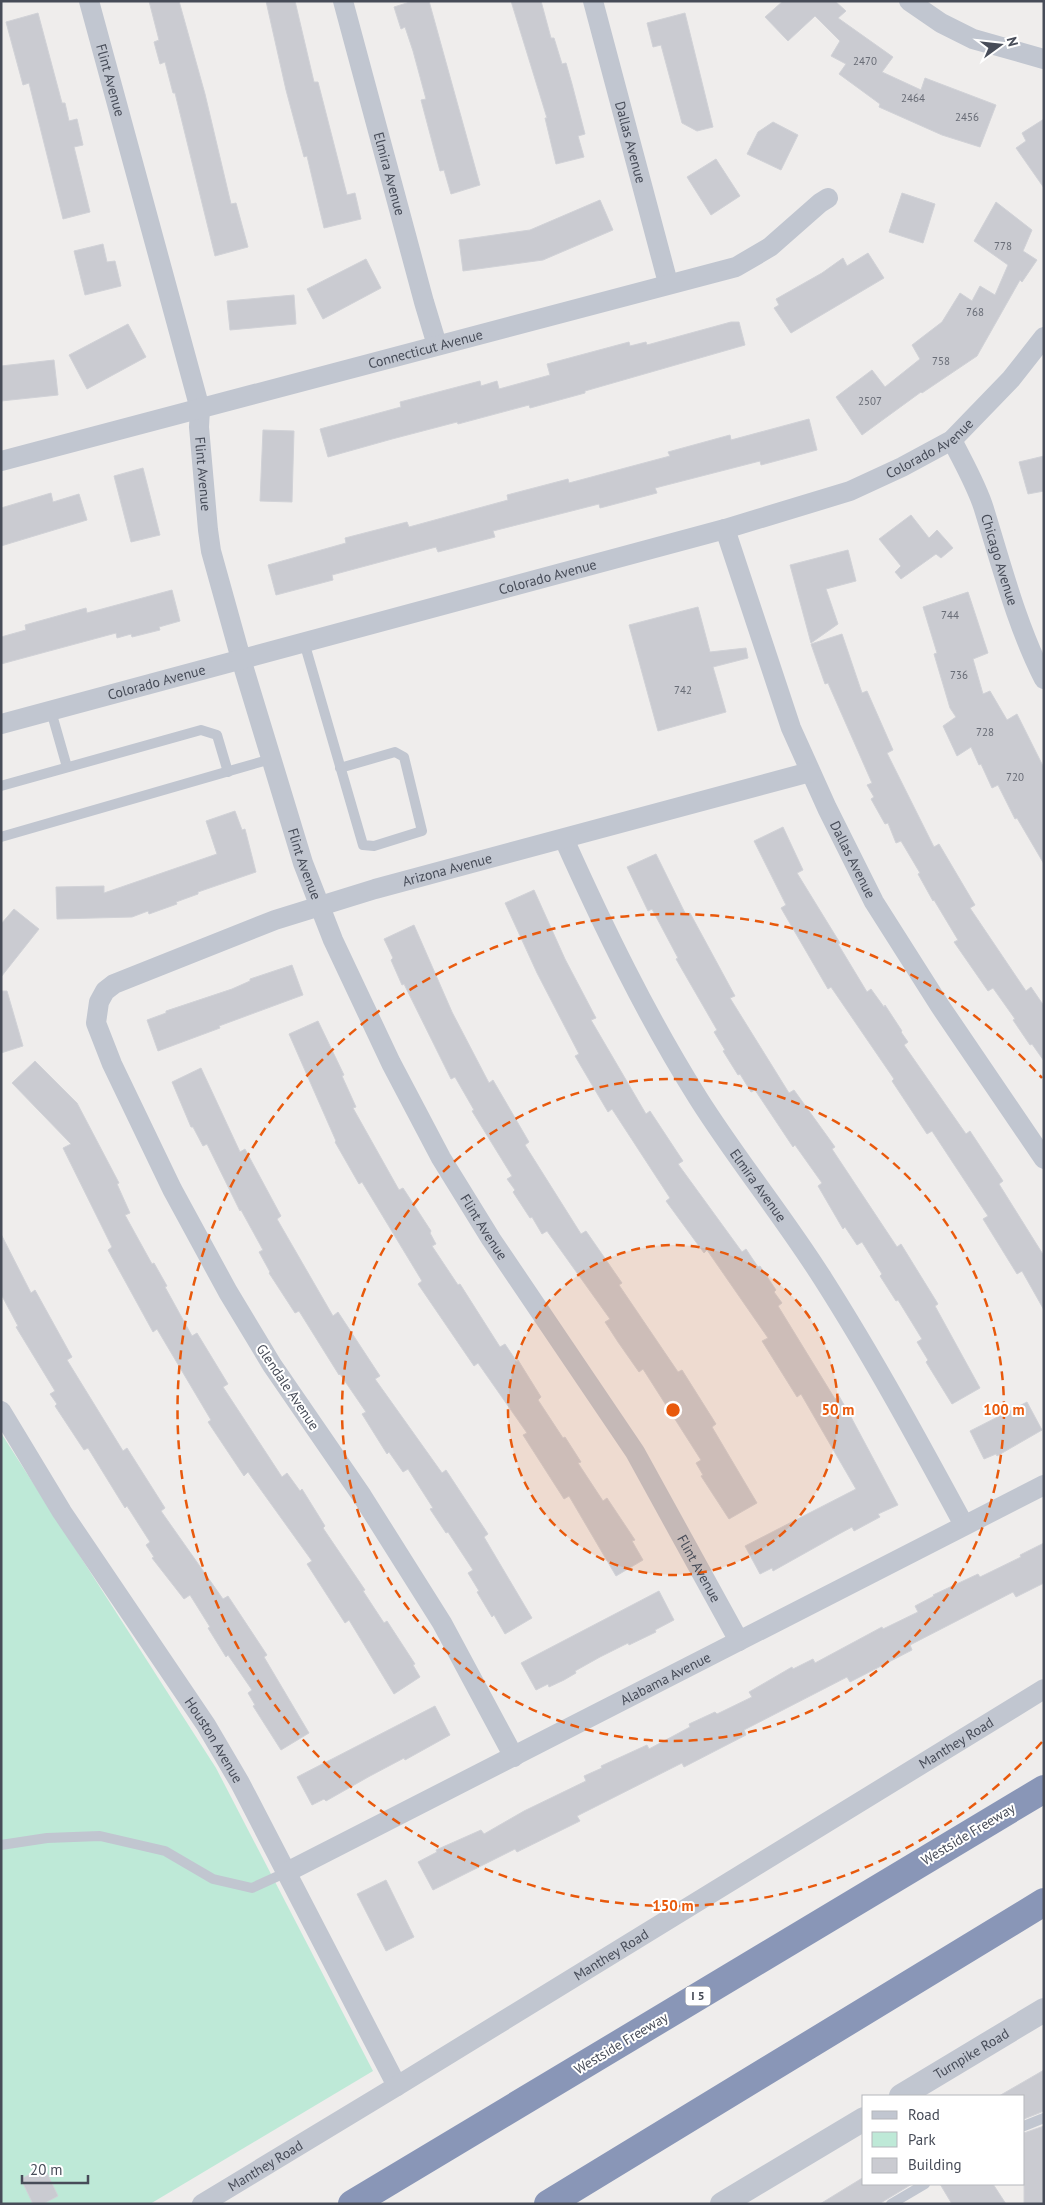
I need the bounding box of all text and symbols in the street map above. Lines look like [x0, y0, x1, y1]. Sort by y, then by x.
north arrow [975, 20, 1025, 70]
text: N [1003, 35, 1022, 48]
street label: Flint Avenue [92, 42, 129, 118]
house number: 2470 [853, 54, 877, 68]
house number: 2464 [901, 91, 925, 105]
street label: Dallas Avenue [611, 99, 650, 185]
house number: 2456 [955, 110, 979, 124]
street label: Elmira Avenue [370, 130, 409, 217]
house number: 778 [994, 239, 1012, 253]
house number: 768 [966, 305, 984, 319]
street label: Connecticut Avenue [366, 325, 485, 373]
house number: 758 [932, 354, 950, 368]
house number: 2507 [858, 394, 882, 408]
street label: Colorado Avenue [883, 415, 977, 482]
street label: Flint Avenue [191, 436, 215, 512]
street label: Chicago Avenue [977, 512, 1022, 608]
street label: Colorado Avenue [497, 555, 598, 599]
house number: 744 [941, 608, 959, 622]
street label: Colorado Avenue [106, 660, 207, 704]
house number: 736 [950, 668, 968, 682]
house number: 742 [674, 683, 692, 697]
house number: 728 [976, 725, 994, 739]
house number: 720 [1006, 770, 1024, 784]
street label: Dallas Avenue [826, 818, 880, 901]
street label: Flint Avenue [284, 826, 325, 902]
street label: Arizona Avenue [400, 849, 494, 890]
street label: Elmira Avenue [726, 1145, 791, 1225]
street label: Flint Avenue [456, 1191, 512, 1263]
street label: Glendale Avenue [253, 1340, 323, 1434]
text: 50 m [822, 1400, 854, 1419]
text: 100 m [983, 1400, 1025, 1419]
centre of rings [664, 1401, 682, 1419]
street label: Flint Avenue [673, 1531, 725, 1606]
street label: Alabama Avenue [617, 1648, 714, 1709]
street label: Houston Avenue [181, 1694, 247, 1786]
street label: Manthey Road [916, 1713, 997, 1773]
street label: Westside Freeway [918, 1799, 1019, 1869]
text: 150 m [652, 1896, 694, 1915]
street label: Manthey Road [570, 1925, 652, 1984]
road number: I 5 [686, 1986, 710, 2005]
street label: Westside Freeway [571, 2008, 672, 2078]
street label: Turnpike Road [930, 2024, 1012, 2083]
legend [862, 2095, 1025, 2185]
text: Road [908, 2105, 940, 2124]
text: Park [908, 2130, 936, 2149]
street label: Manthey Road [225, 2136, 306, 2195]
scale bar [22, 2152, 89, 2184]
text: Building [908, 2155, 962, 2174]
text: 20 m [30, 2160, 63, 2179]

